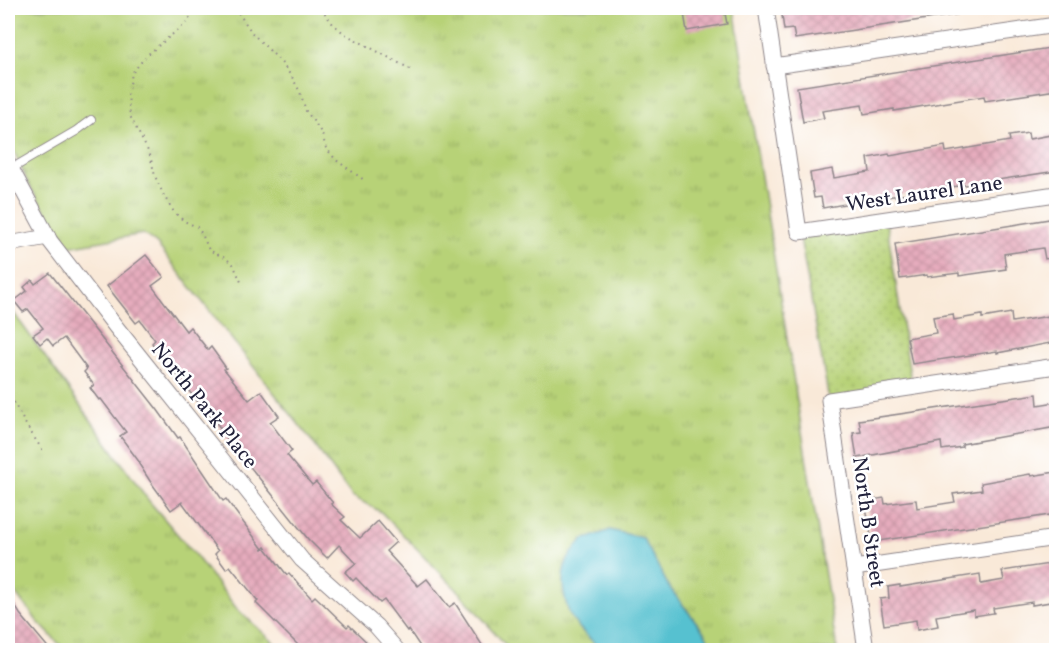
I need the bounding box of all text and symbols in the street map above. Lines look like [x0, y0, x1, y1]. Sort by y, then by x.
street label: West Laurel Lane [844, 169, 1004, 220]
street label: North Park Place [144, 337, 264, 475]
street label: North B Street [844, 455, 891, 590]

